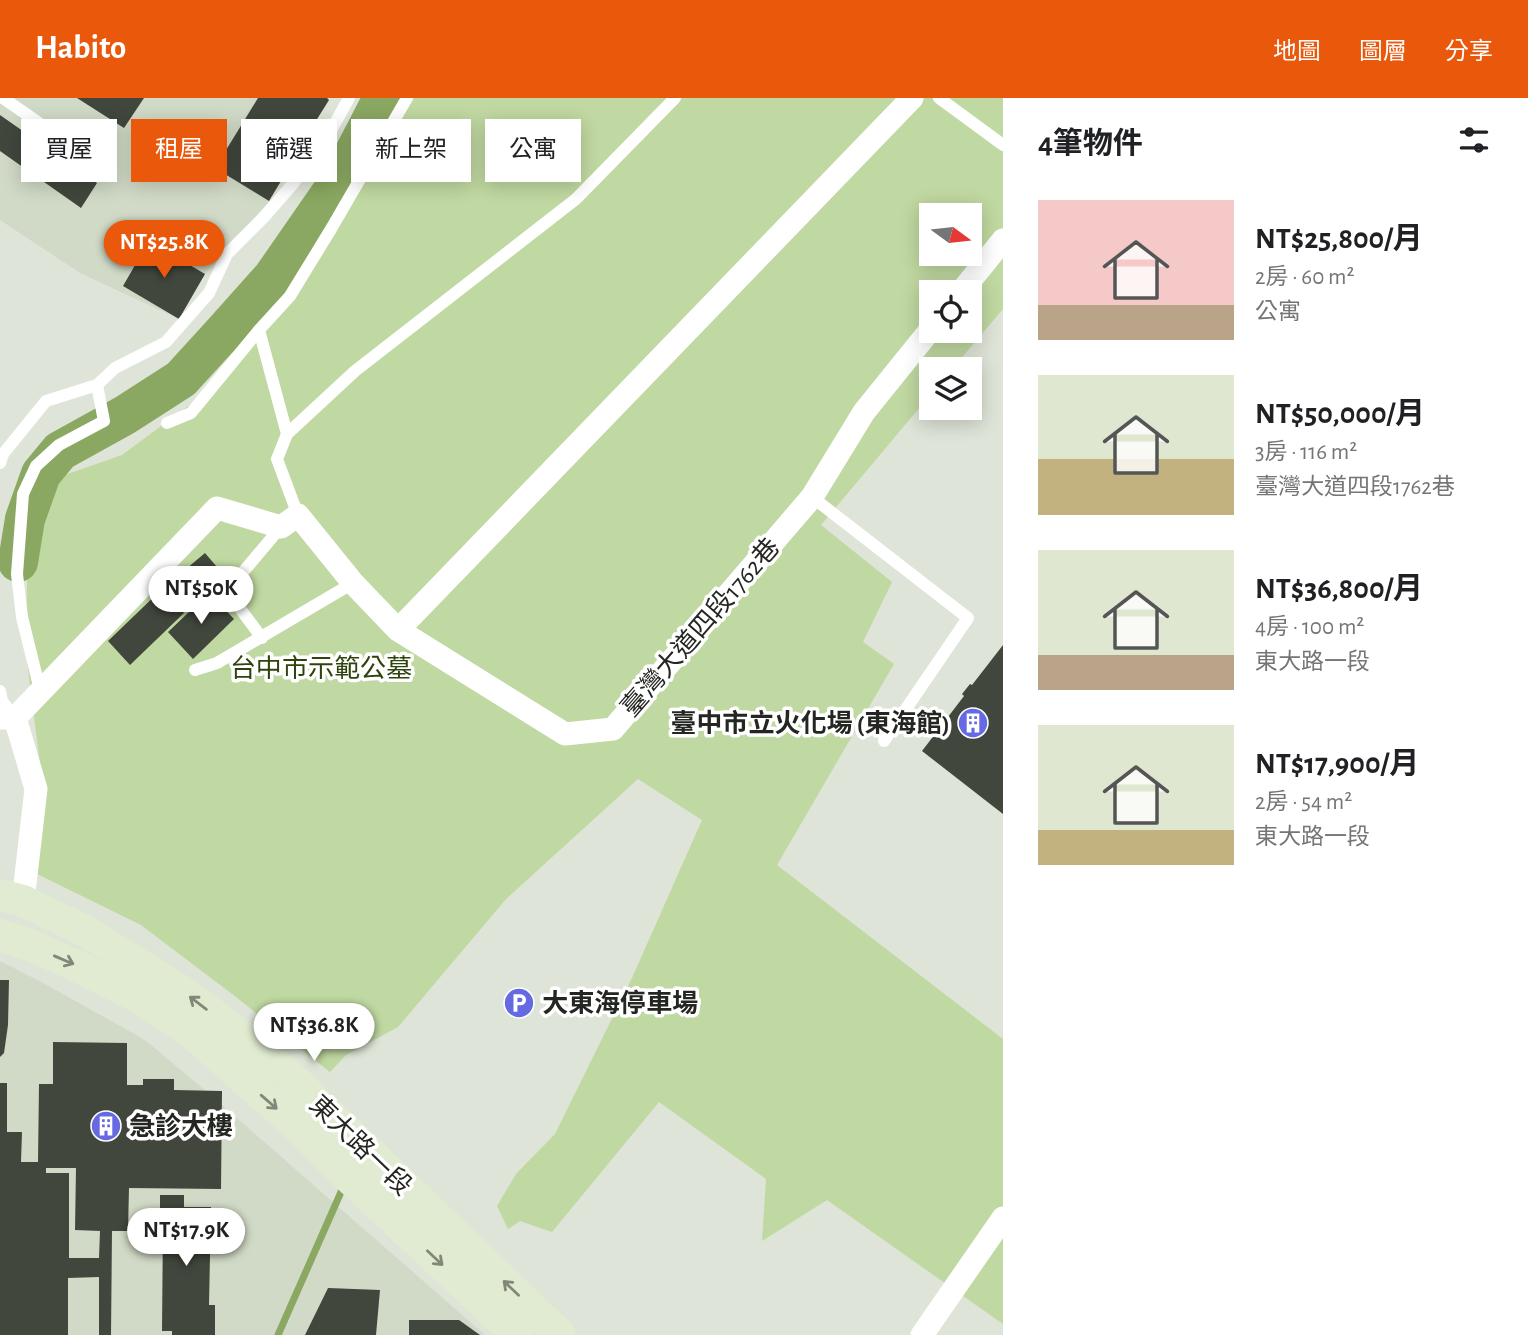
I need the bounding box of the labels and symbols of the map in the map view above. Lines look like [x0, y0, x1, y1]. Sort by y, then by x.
north arrow [919, 203, 982, 266]
pin: NT$25.8K [92, 220, 236, 280]
street label: 臺灣大道四段1762巷 [615, 533, 785, 721]
pin: NT$50K [144, 566, 258, 626]
park label: 台中市示範公墓 [230, 654, 412, 682]
building icon: 臺中市立火化場 (東海館) [956, 706, 990, 740]
place label: 臺中市立火化場 (東海館) [671, 709, 950, 737]
one-way arrow [52, 954, 74, 967]
parking icon: 大東海停車場 [502, 986, 536, 1020]
place label: 大東海停車場 [542, 989, 698, 1017]
one-way arrow [189, 995, 208, 1010]
pin: NT$36.8K [242, 1004, 386, 1063]
street label: 東大路一段 [305, 1090, 417, 1200]
one-way arrow [260, 1094, 278, 1110]
building icon: 急診大樓 [89, 1109, 123, 1143]
place label: 急診大樓 [129, 1112, 233, 1140]
pin: NT$17.9K [114, 1208, 258, 1268]
one-way arrow [426, 1250, 444, 1266]
one-way arrow [503, 1279, 520, 1296]

